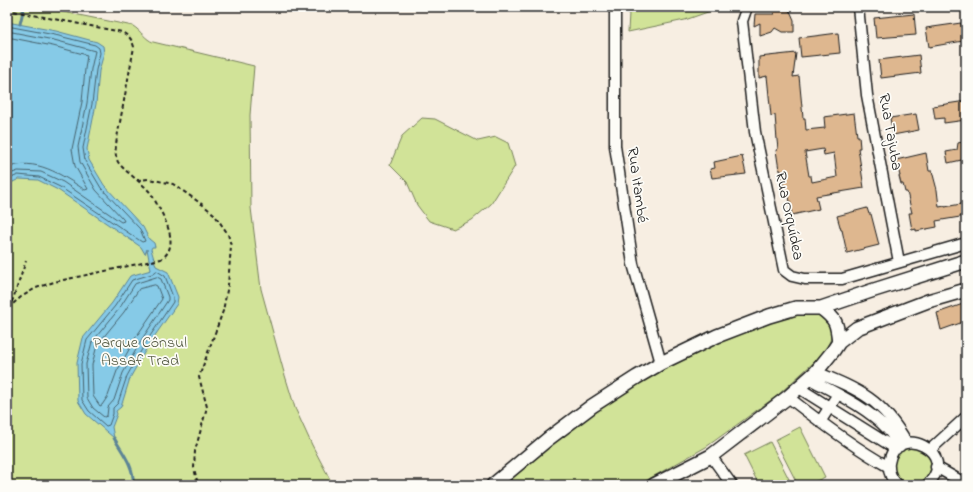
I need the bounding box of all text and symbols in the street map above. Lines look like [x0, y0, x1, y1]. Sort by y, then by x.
street label: Rua Tajuba [871, 92, 909, 172]
street label: Rua Itambé [620, 145, 654, 225]
street label: Rua Orquídea [768, 170, 810, 262]
park label: Parque Cônsul Assaf Trad [93, 331, 187, 373]

